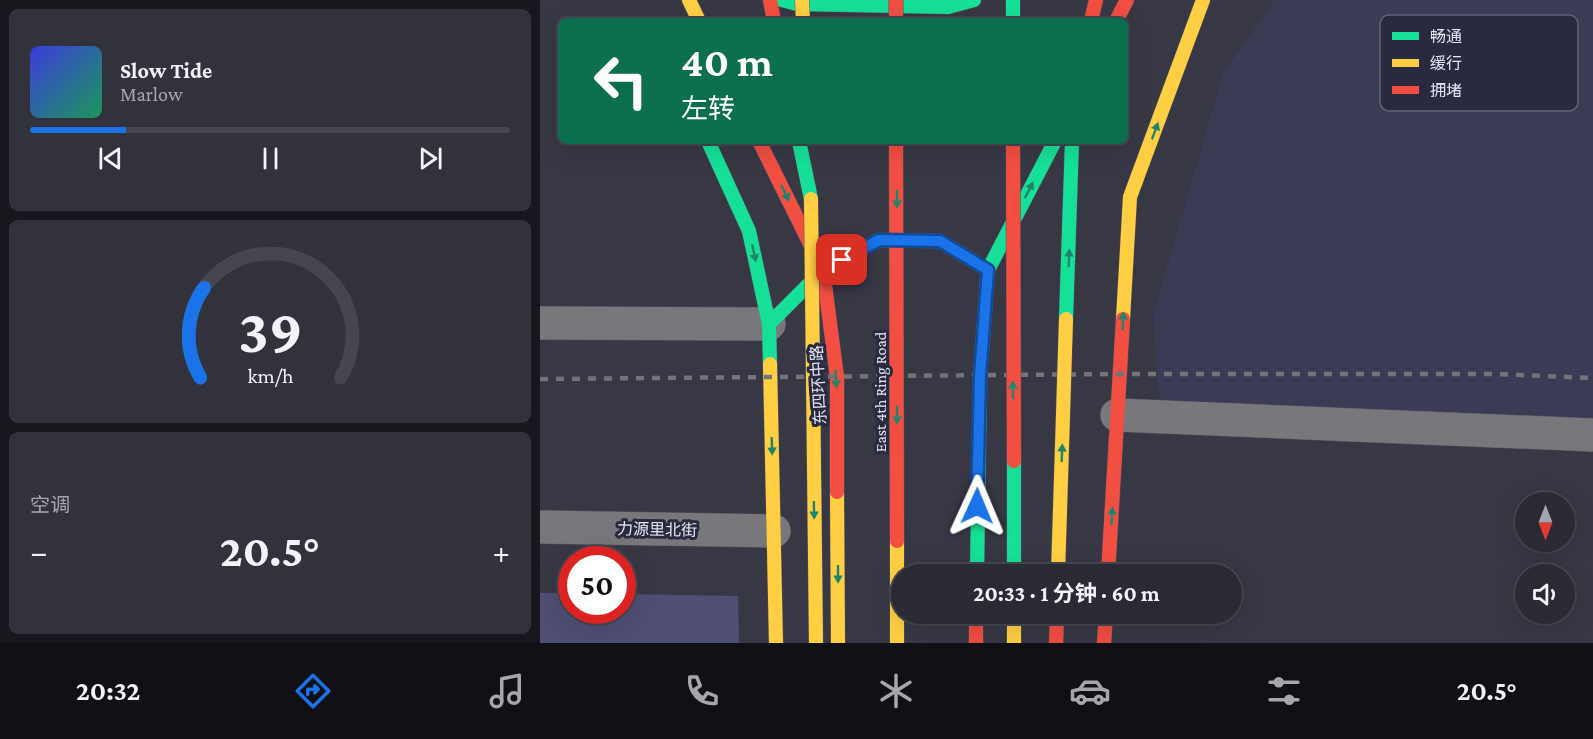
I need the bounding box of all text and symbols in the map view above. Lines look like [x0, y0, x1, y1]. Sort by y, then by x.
legend [1380, 15, 1578, 111]
text: 畅通 [1430, 28, 1462, 45]
text: 40 m [681, 38, 773, 85]
icon: left [582, 42, 660, 120]
text: 缓行 [1430, 55, 1462, 72]
text: Slow Tide [120, 58, 212, 83]
text: 拥堵 [1430, 82, 1462, 99]
text: Marlow [120, 83, 183, 105]
text: 左转 [681, 94, 735, 124]
one-way arrow [1150, 122, 1160, 140]
icon: previous [94, 142, 127, 175]
icon: pause [254, 142, 287, 175]
icon: next [414, 142, 447, 175]
one-way arrow [1025, 182, 1034, 199]
one-way arrow [780, 185, 790, 202]
one-way arrow [892, 190, 902, 209]
pin [816, 234, 867, 285]
icon: arrive [825, 243, 858, 276]
one-way arrow [749, 244, 759, 262]
one-way arrow [1064, 249, 1073, 268]
text: 39 [238, 297, 302, 366]
one-way arrow [1118, 312, 1127, 331]
street label: East 4th Ring Road [872, 331, 890, 452]
street label: 东四环中路 [808, 345, 829, 425]
text: km/h [247, 365, 294, 389]
one-way arrow [831, 369, 841, 388]
one-way arrow [1008, 381, 1018, 400]
one-way arrow [892, 406, 902, 425]
one-way arrow [767, 437, 776, 456]
one-way arrow [1057, 444, 1067, 463]
position arrow [945, 474, 1009, 538]
north arrow [1515, 492, 1575, 552]
map controls [1515, 492, 1575, 624]
text: 空调 [30, 494, 70, 516]
one-way arrow [810, 500, 819, 519]
one-way arrow [1107, 507, 1116, 526]
street label: 力源里北街 [617, 520, 697, 539]
text: 20.5° [220, 526, 320, 576]
text: − [30, 533, 47, 570]
text: + [493, 533, 510, 570]
speed limit sign: 50 [558, 546, 636, 624]
one-way arrow [833, 564, 843, 583]
button: sound [1515, 564, 1575, 624]
text: 20:33 · 1 分钟 · 60 m [973, 581, 1160, 606]
icon: directions [292, 670, 334, 712]
icon: music [486, 670, 528, 712]
icon: phone [681, 670, 723, 712]
icon: climate [875, 670, 917, 712]
icon: car [1069, 670, 1111, 712]
icon: filters [1263, 670, 1305, 712]
text: 20:32 [76, 676, 140, 706]
text: 20.5° [1457, 676, 1517, 706]

